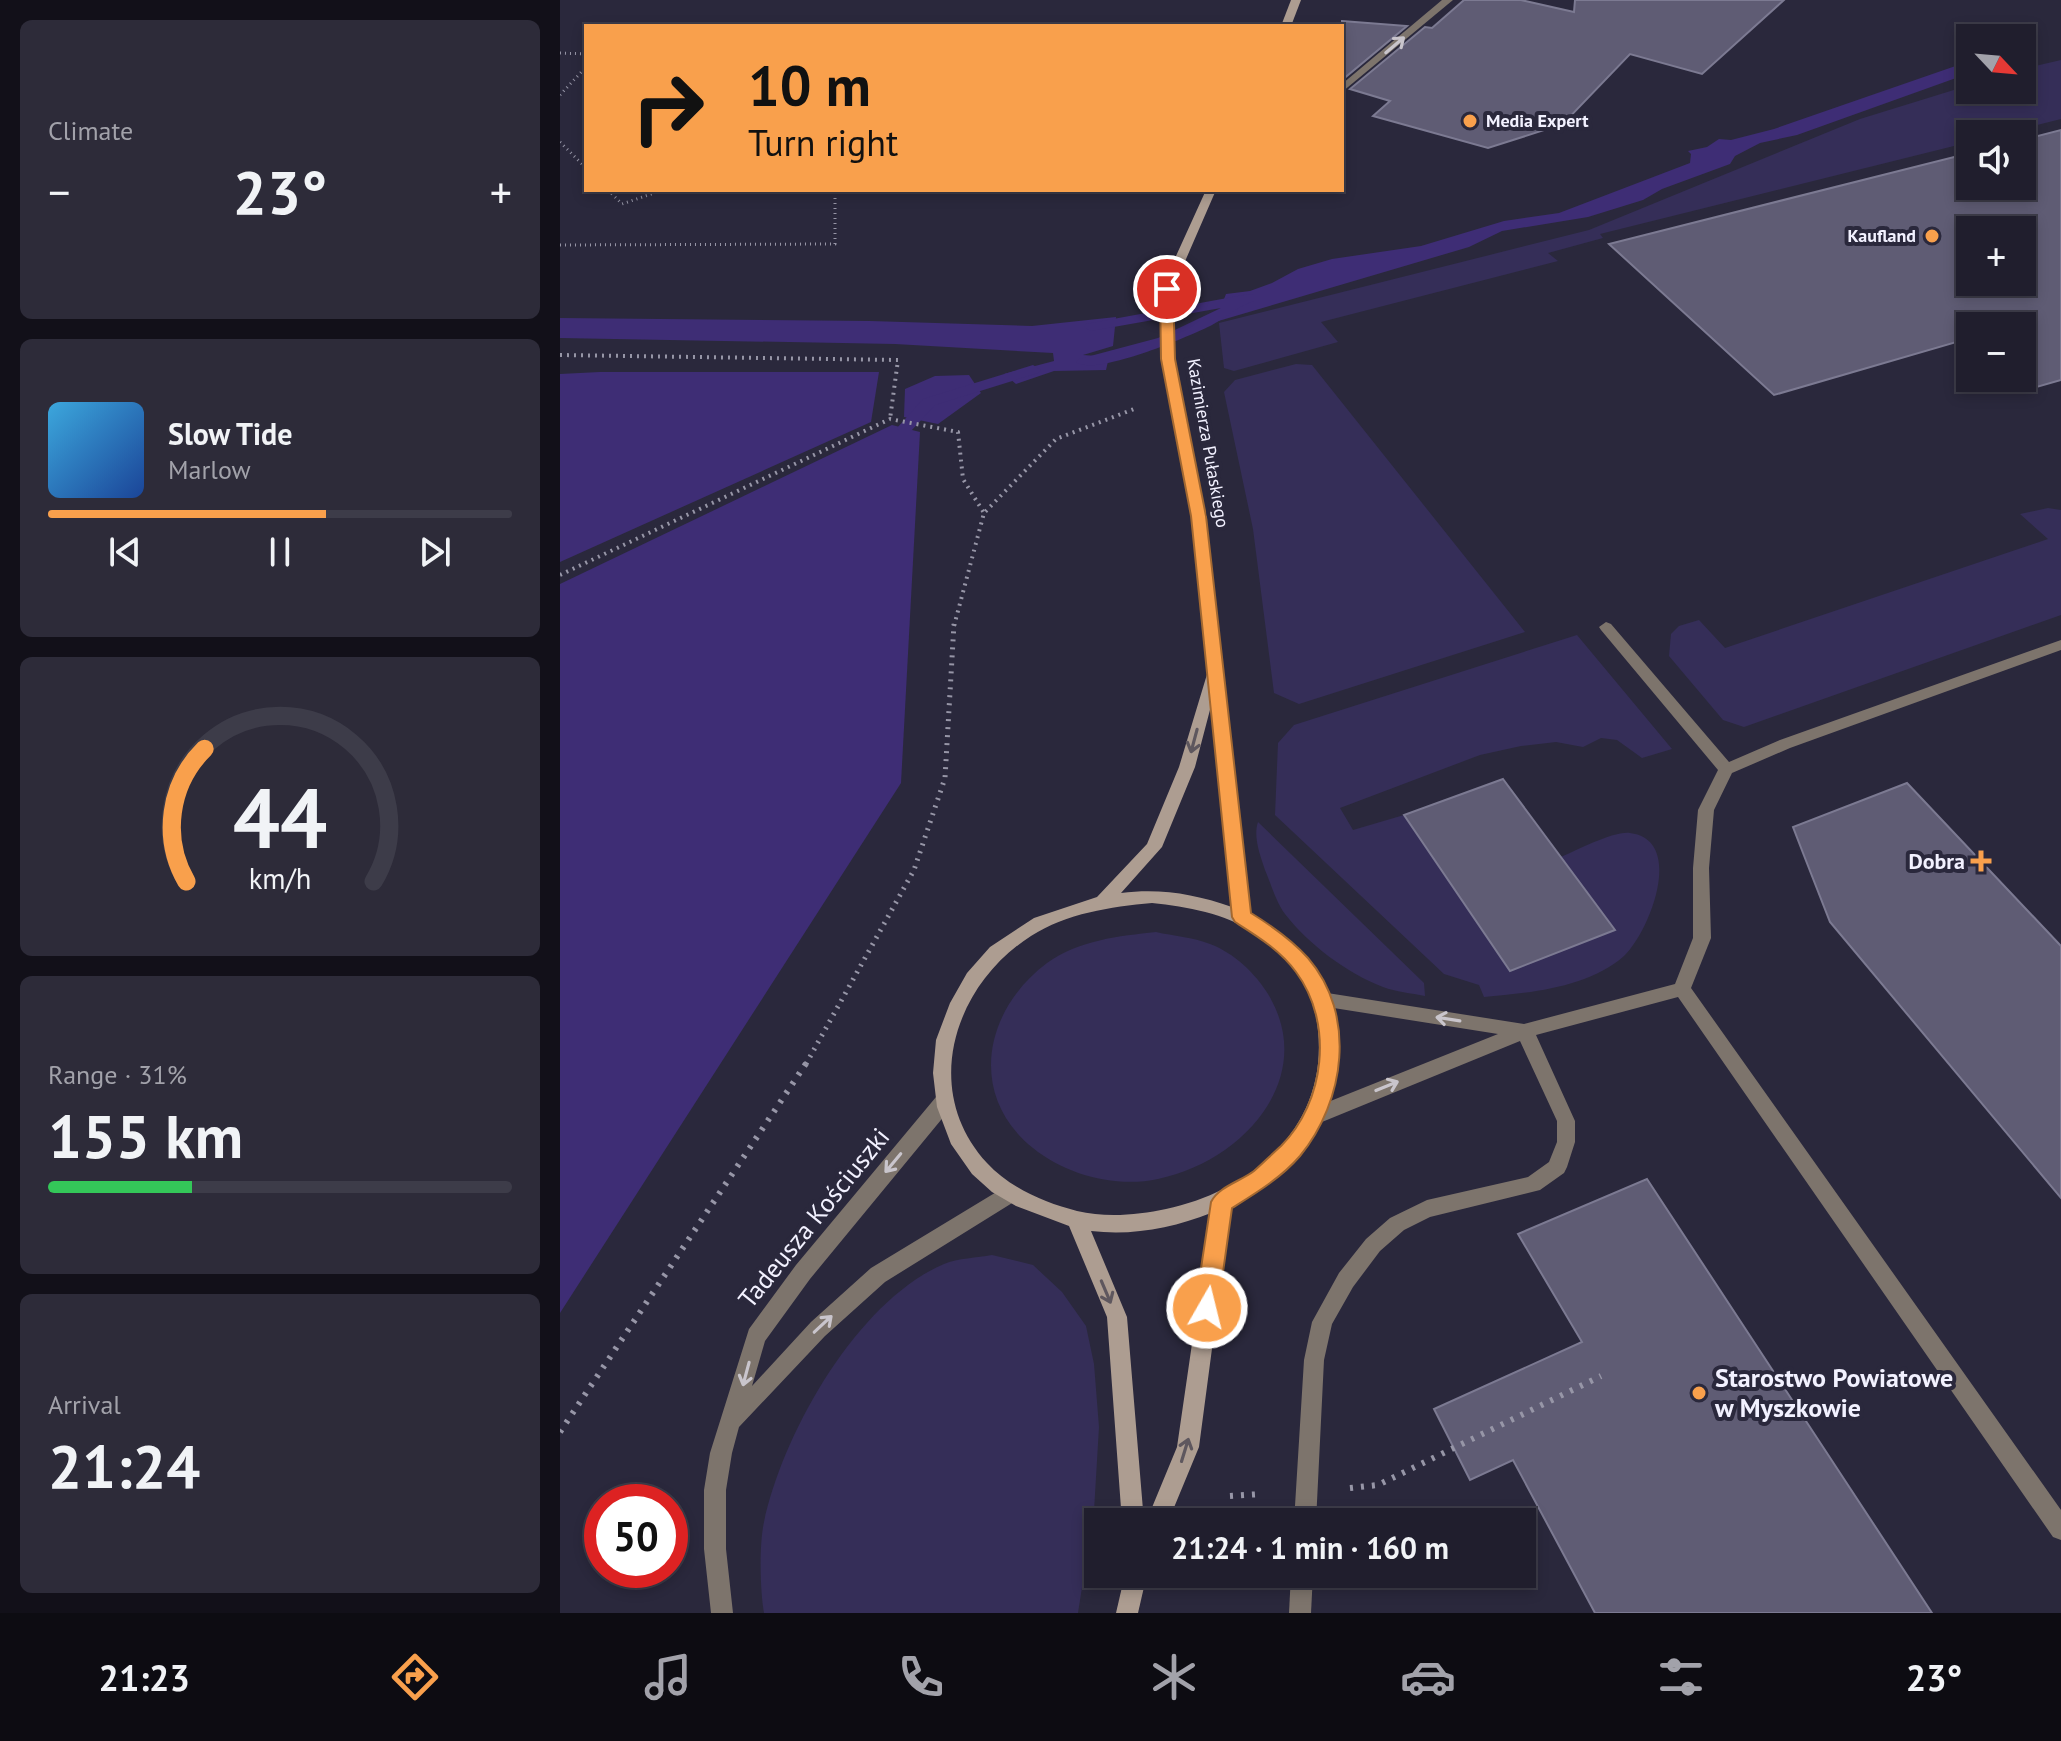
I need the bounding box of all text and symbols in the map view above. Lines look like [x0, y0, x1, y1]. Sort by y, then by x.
north arrow [1956, 24, 2036, 104]
map controls [1956, 24, 2036, 392]
one-way arrow [1384, 36, 1405, 54]
text: 10 m [748, 49, 871, 121]
icon: right [616, 56, 720, 160]
place label: Media Expert [1486, 109, 1589, 132]
marker: Media Expert [1461, 112, 1479, 130]
text: Climate [48, 114, 133, 147]
text: Turn right [748, 119, 898, 166]
button: sound [1956, 120, 2036, 200]
text: 23° [233, 153, 327, 231]
text: − [48, 163, 70, 220]
text: + [490, 163, 512, 220]
button: + [1956, 216, 2036, 296]
place label: Kaufland [1847, 224, 1916, 247]
marker: Kaufland [1923, 227, 1941, 245]
pin [1133, 255, 1201, 323]
icon: arrive [1145, 267, 1189, 311]
button: − [1956, 312, 2036, 392]
street label: Kazimierza Pułaskiego [1182, 357, 1235, 529]
text: Slow Tide [168, 414, 293, 453]
text: Marlow [168, 453, 251, 486]
icon: previous [103, 530, 147, 574]
icon: pause [258, 530, 302, 574]
icon: next [413, 530, 457, 574]
one-way arrow [1186, 728, 1201, 753]
text: 44 [233, 763, 327, 871]
place label: Dobra [1909, 847, 1965, 875]
marker: Dobra [1972, 852, 1990, 870]
text: km/h [249, 861, 311, 898]
one-way arrow [1436, 1011, 1461, 1026]
text: Range · 31% [48, 1058, 187, 1091]
one-way arrow [1374, 1078, 1399, 1093]
text: 155 km [48, 1097, 243, 1175]
street label: Tadeusza Kościuszki [731, 1121, 896, 1314]
one-way arrow [885, 1152, 902, 1173]
position arrow [1165, 1266, 1249, 1350]
one-way arrow [1100, 1279, 1115, 1304]
one-way arrow [813, 1315, 832, 1334]
one-way arrow [737, 1360, 752, 1386]
place label: Starostwo Powiatowe w Myszkowie [1714, 1361, 1953, 1424]
marker: Starostwo Powiatowe w Myszkowie [1690, 1384, 1708, 1402]
text: Arrival [48, 1388, 121, 1421]
text: 21:24 [48, 1427, 200, 1505]
one-way arrow [1178, 1437, 1193, 1463]
speed limit sign: 50 [584, 1484, 688, 1588]
text: 21:24 · 1 min · 160 m [1171, 1528, 1449, 1567]
icon: directions [387, 1649, 443, 1705]
icon: music [640, 1649, 696, 1705]
icon: phone [893, 1649, 949, 1705]
icon: climate [1146, 1649, 1202, 1705]
icon: car [1400, 1649, 1456, 1705]
icon: filters [1653, 1649, 1709, 1705]
text: 21:23 [99, 1654, 190, 1701]
text: 23° [1906, 1654, 1962, 1701]

